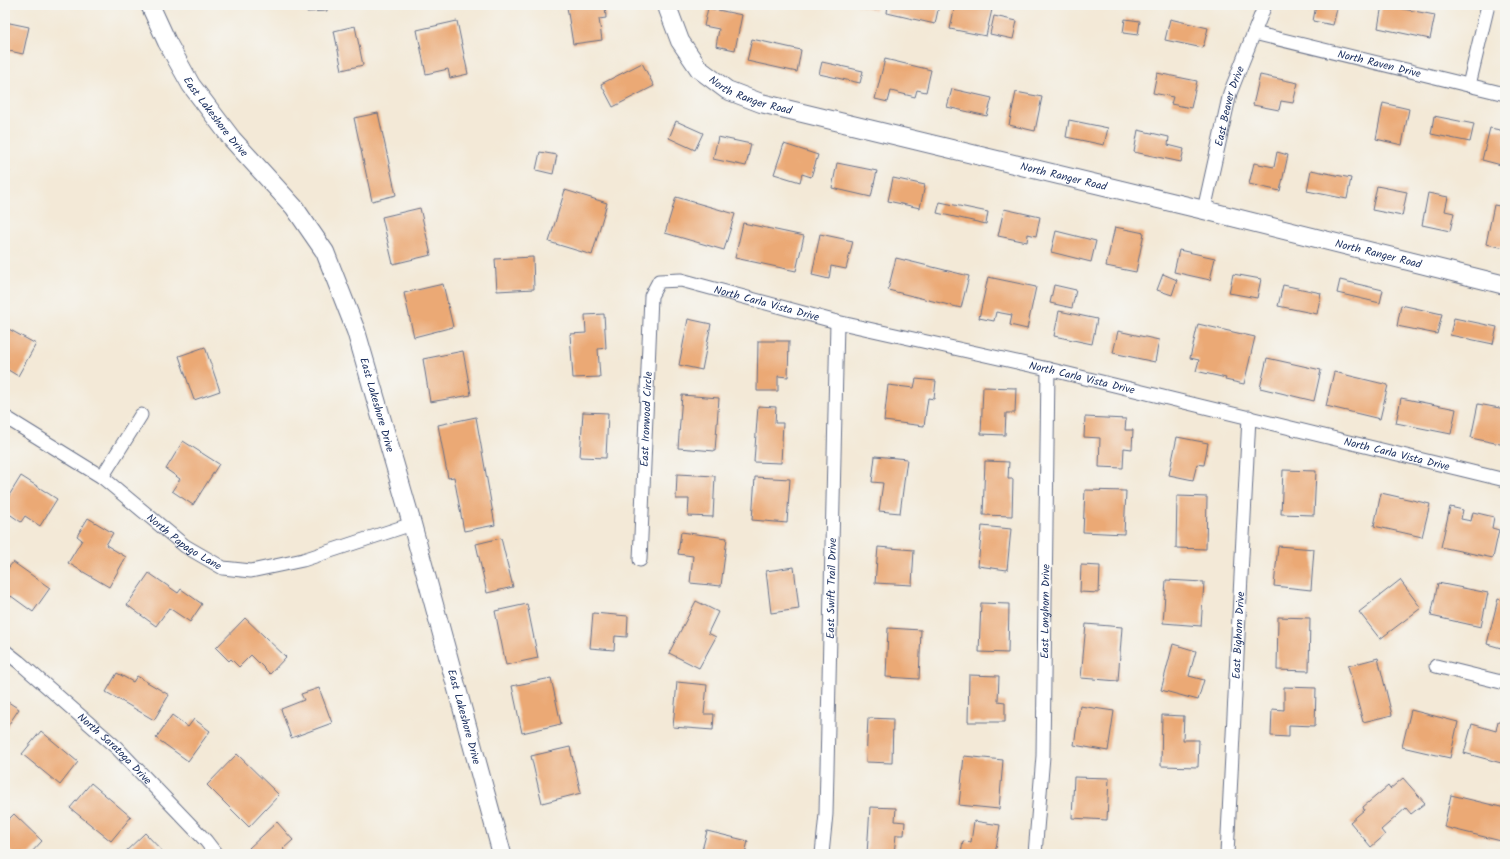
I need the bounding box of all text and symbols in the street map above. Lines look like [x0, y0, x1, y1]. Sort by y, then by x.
street label: North Raven Drive [1336, 46, 1423, 83]
street label: East Beaver Drive [1210, 63, 1250, 148]
street label: North Ranger Road [705, 71, 794, 120]
street label: East Lakeshore Drive [178, 73, 252, 161]
street label: North Ranger Road [1018, 158, 1109, 196]
street label: North Ranger Road [1333, 235, 1424, 274]
street label: North Carla Vista Drive [712, 281, 821, 327]
street label: East Lakeshore Drive [354, 355, 399, 455]
street label: North Carla Vista Drive [1027, 357, 1137, 400]
street label: East Ironwood Circle [636, 371, 658, 467]
street label: North Carla Vista Drive [1342, 433, 1451, 476]
street label: North Papago Lane [142, 510, 225, 575]
street label: East Swift Trail Drive [822, 537, 842, 639]
street label: East Longhorn Drive [1036, 564, 1055, 659]
street label: East Bighorn Drive [1228, 591, 1250, 680]
street label: East Lakeshore Drive [442, 667, 485, 767]
street label: North Saratoga Drive [73, 709, 156, 789]

